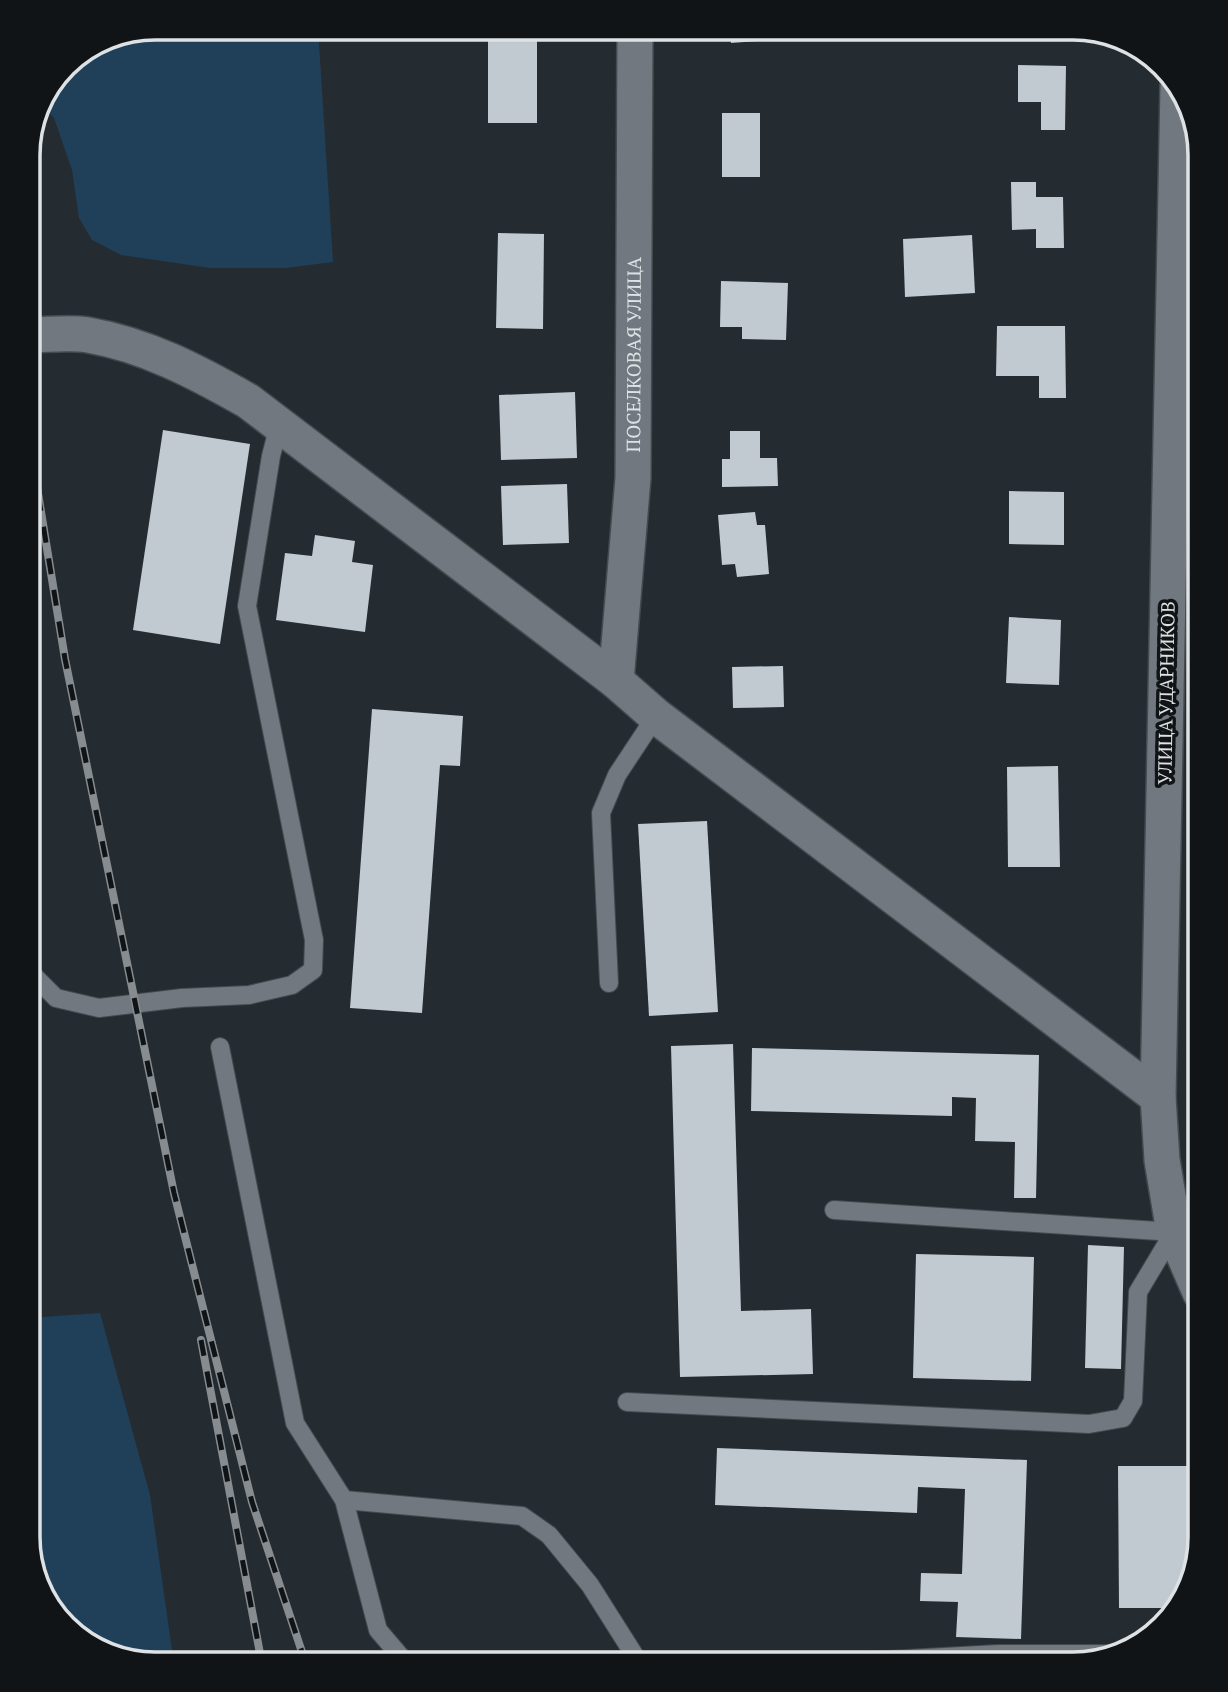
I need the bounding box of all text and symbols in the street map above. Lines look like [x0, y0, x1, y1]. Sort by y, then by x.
street label: ПОСЕЛКОВАЯ УЛИЦА [620, 257, 646, 452]
street label: УЛИЦА УДАРНИКОВ [1151, 601, 1180, 785]

